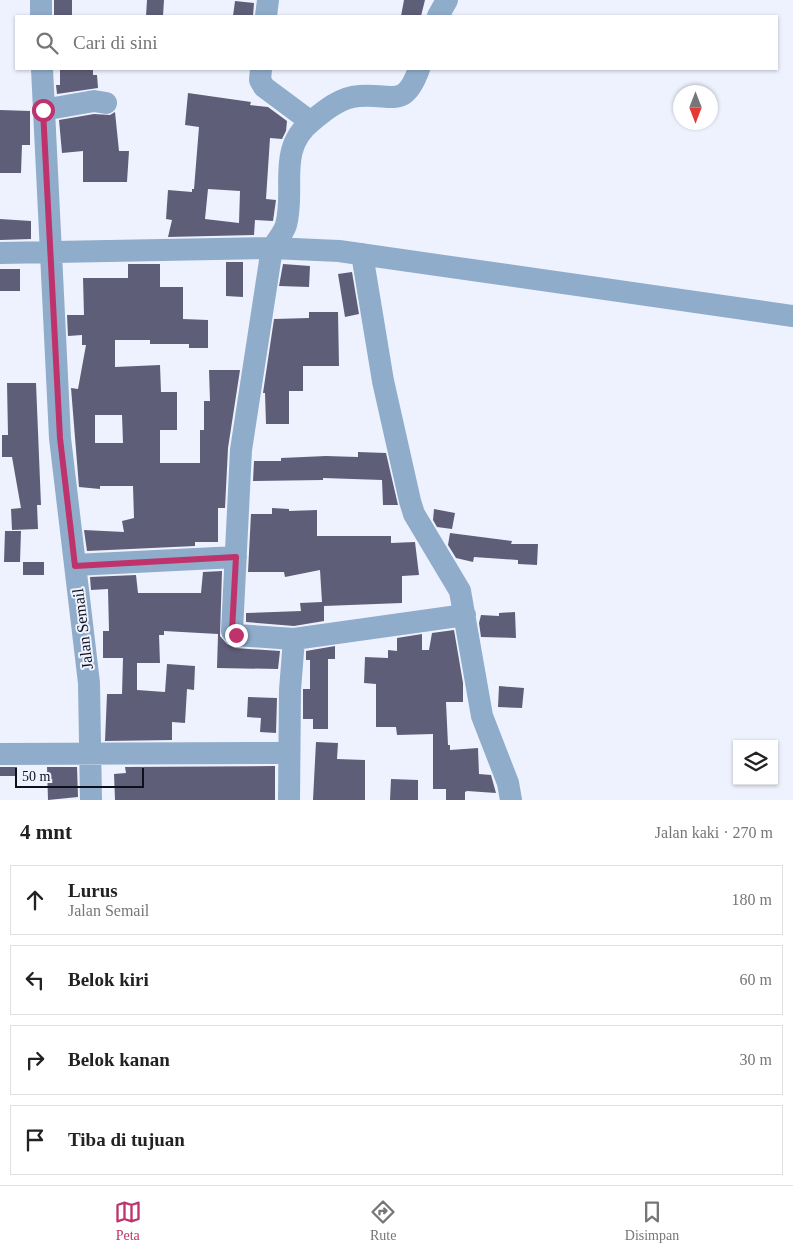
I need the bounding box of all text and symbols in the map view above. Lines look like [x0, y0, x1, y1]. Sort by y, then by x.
search box [15, 15, 778, 70]
icon: search [33, 29, 61, 57]
text: Cari di sini [73, 32, 157, 53]
north arrow [673, 85, 718, 130]
route start [32, 99, 55, 122]
street label: Jalan Semail [69, 587, 96, 670]
route end [225, 624, 248, 647]
map controls [733, 740, 778, 785]
button: layers [733, 740, 778, 785]
scale bar [15, 765, 144, 788]
text: 50 m [22, 769, 50, 784]
text: 4 mnt [20, 820, 72, 844]
text: Jalan kaki · 270 m [655, 824, 773, 841]
text: Lurus [68, 880, 118, 901]
icon: ahead [21, 886, 49, 914]
text: 180 m [732, 891, 772, 908]
text: Jalan Semail [68, 902, 149, 919]
icon: left [21, 966, 49, 994]
text: Belok kiri [68, 969, 149, 990]
text: 60 m [740, 971, 772, 988]
icon: right [21, 1046, 49, 1074]
text: Belok kanan [68, 1049, 170, 1070]
text: 30 m [740, 1051, 772, 1068]
icon: arrive [21, 1126, 49, 1154]
text: Tiba di tujuan [68, 1129, 185, 1150]
tab: Peta [114, 1198, 142, 1244]
tab: Rute [369, 1198, 397, 1244]
tab: Disimpan [625, 1198, 679, 1244]

